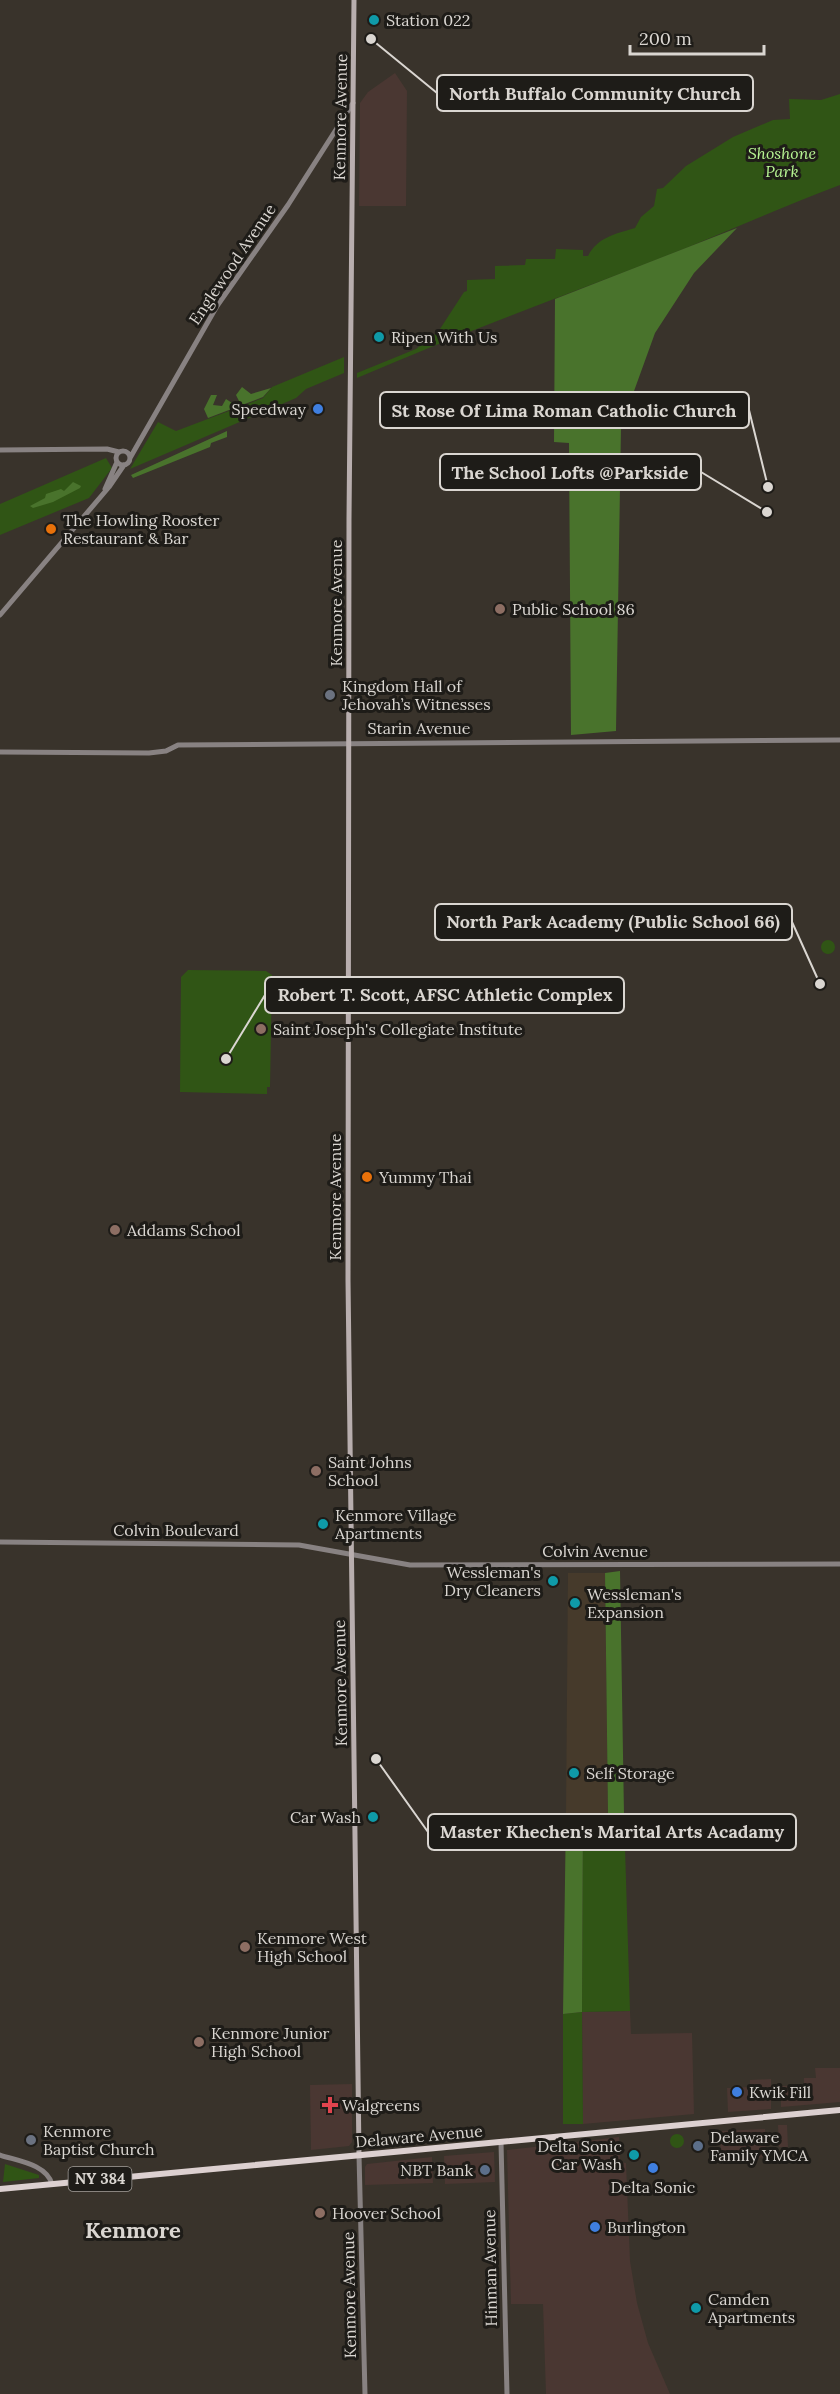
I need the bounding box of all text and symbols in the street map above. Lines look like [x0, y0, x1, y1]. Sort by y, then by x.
place label: Station 022 [386, 10, 470, 30]
marker: Station 022 [367, 13, 381, 27]
scale bar [630, 18, 764, 56]
text: 200 m [639, 27, 692, 50]
street label: Kenmore Avenue [329, 53, 351, 181]
callout: North Buffalo Community Church [437, 75, 753, 111]
text: North Buffalo Community Church [449, 82, 741, 105]
park label: Shoshone Park [748, 143, 817, 181]
street label: Englewood Avenue [184, 200, 280, 328]
place label: Ripen With Us [391, 327, 497, 347]
marker: Ripen With Us [372, 330, 386, 344]
callout: St Rose Of Lima Roman Catholic Church [380, 392, 749, 428]
place label: Speedway [232, 399, 307, 419]
text: St Rose Of Lima Roman Catholic Church [391, 399, 737, 422]
marker: Speedway [311, 402, 325, 416]
callout: The School Lofts @Parkside [440, 454, 701, 490]
text: The School Lofts @Parkside [452, 461, 689, 484]
place label: The Howling Rooster Restaurant & Bar [63, 510, 219, 548]
marker: The Howling Rooster Restaurant & Bar [44, 522, 58, 536]
street label: Kenmore Avenue [326, 539, 346, 666]
place label: Public School 86 [512, 599, 635, 619]
marker: Public School 86 [493, 602, 507, 616]
place label: Kingdom Hall of Jehovah’s Witnesses [341, 676, 491, 714]
marker: Kingdom Hall of Jehovah’s Witnesses [323, 688, 337, 702]
street label: Starin Avenue [367, 718, 471, 738]
callout: North Park Academy (Public School 66) [435, 904, 792, 940]
text: North Park Academy (Public School 66) [446, 910, 780, 933]
callout: Robert T. Scott, AFSC Athletic Complex [265, 977, 624, 1013]
text: Robert T. Scott, AFSC Athletic Complex [277, 983, 613, 1006]
place label: Saint Joseph's Collegiate Institute [273, 1019, 523, 1039]
marker: Saint Joseph's Collegiate Institute [254, 1022, 268, 1036]
street label: Kenmore Avenue [325, 1133, 345, 1260]
place label: Yummy Thai [378, 1167, 472, 1187]
marker: Yummy Thai [360, 1170, 374, 1184]
place label: Addams School [126, 1220, 241, 1240]
marker: Addams School [108, 1223, 122, 1237]
place label: Saint Johns School [328, 1452, 412, 1490]
marker: Saint Johns School [309, 1464, 323, 1478]
place label: Kenmore Village Apartments [334, 1505, 457, 1543]
marker: Kenmore Village Apartments [316, 1517, 330, 1531]
street label: Colvin Boulevard [113, 1520, 239, 1540]
street label: Colvin Avenue [542, 1541, 648, 1561]
place label: Wessleman's Dry Cleaners [444, 1562, 541, 1600]
marker: Wessleman's Dry Cleaners [546, 1574, 560, 1588]
place label: Wessleman's Expansion [587, 1584, 682, 1622]
marker: Wessleman's Expansion [568, 1596, 582, 1610]
street label: Kenmore Avenue [329, 1619, 351, 1747]
place label: Self Storage [586, 1763, 675, 1783]
marker: Self Storage [567, 1766, 581, 1780]
place label: Car Wash [290, 1807, 361, 1827]
marker: Car Wash [366, 1810, 380, 1824]
callout: Master Khechen's Marital Arts Acadamy [428, 1814, 796, 1850]
text: Master Khechen's Marital Arts Acadamy [440, 1820, 784, 1843]
place label: Kenmore West High School [257, 1928, 368, 1966]
marker: Kenmore West High School [238, 1940, 252, 1954]
place label: Kenmore Junior High School [211, 2023, 330, 2061]
marker: Kenmore Junior High School [192, 2035, 206, 2049]
place label: Kwik Fill [749, 2082, 811, 2102]
marker: Kwik Fill [730, 2085, 744, 2099]
place label: Walgreens [342, 2095, 420, 2115]
marker: Walgreens [323, 2098, 337, 2112]
street label: Delaware Avenue [354, 2120, 484, 2152]
place label: Kenmore Baptist Church [43, 2121, 155, 2159]
place label: Delaware Family YMCA [710, 2127, 809, 2165]
marker: Kenmore Baptist Church [24, 2133, 38, 2147]
place label: Delta Sonic Car Wash [537, 2136, 622, 2174]
marker: Delaware Family YMCA [691, 2139, 705, 2153]
marker: Delta Sonic Car Wash [627, 2148, 641, 2162]
place label: NBT Bank [400, 2160, 473, 2180]
marker: Delta Sonic [646, 2161, 660, 2175]
marker: NBT Bank [478, 2163, 492, 2177]
road number: NY 384 [68, 2167, 132, 2191]
place label: Delta Sonic [611, 2177, 695, 2197]
place label: Hoover School [332, 2203, 441, 2223]
marker: Hoover School [313, 2206, 327, 2220]
street label: Hinman Avenue [479, 2209, 501, 2327]
district label: Kenmore [85, 2216, 181, 2244]
place label: Burlington [607, 2217, 686, 2237]
marker: Burlington [588, 2220, 602, 2234]
street label: Kenmore Avenue [338, 2231, 360, 2359]
place label: Camden Apartments [707, 2289, 795, 2327]
marker: Camden Apartments [689, 2301, 703, 2315]

